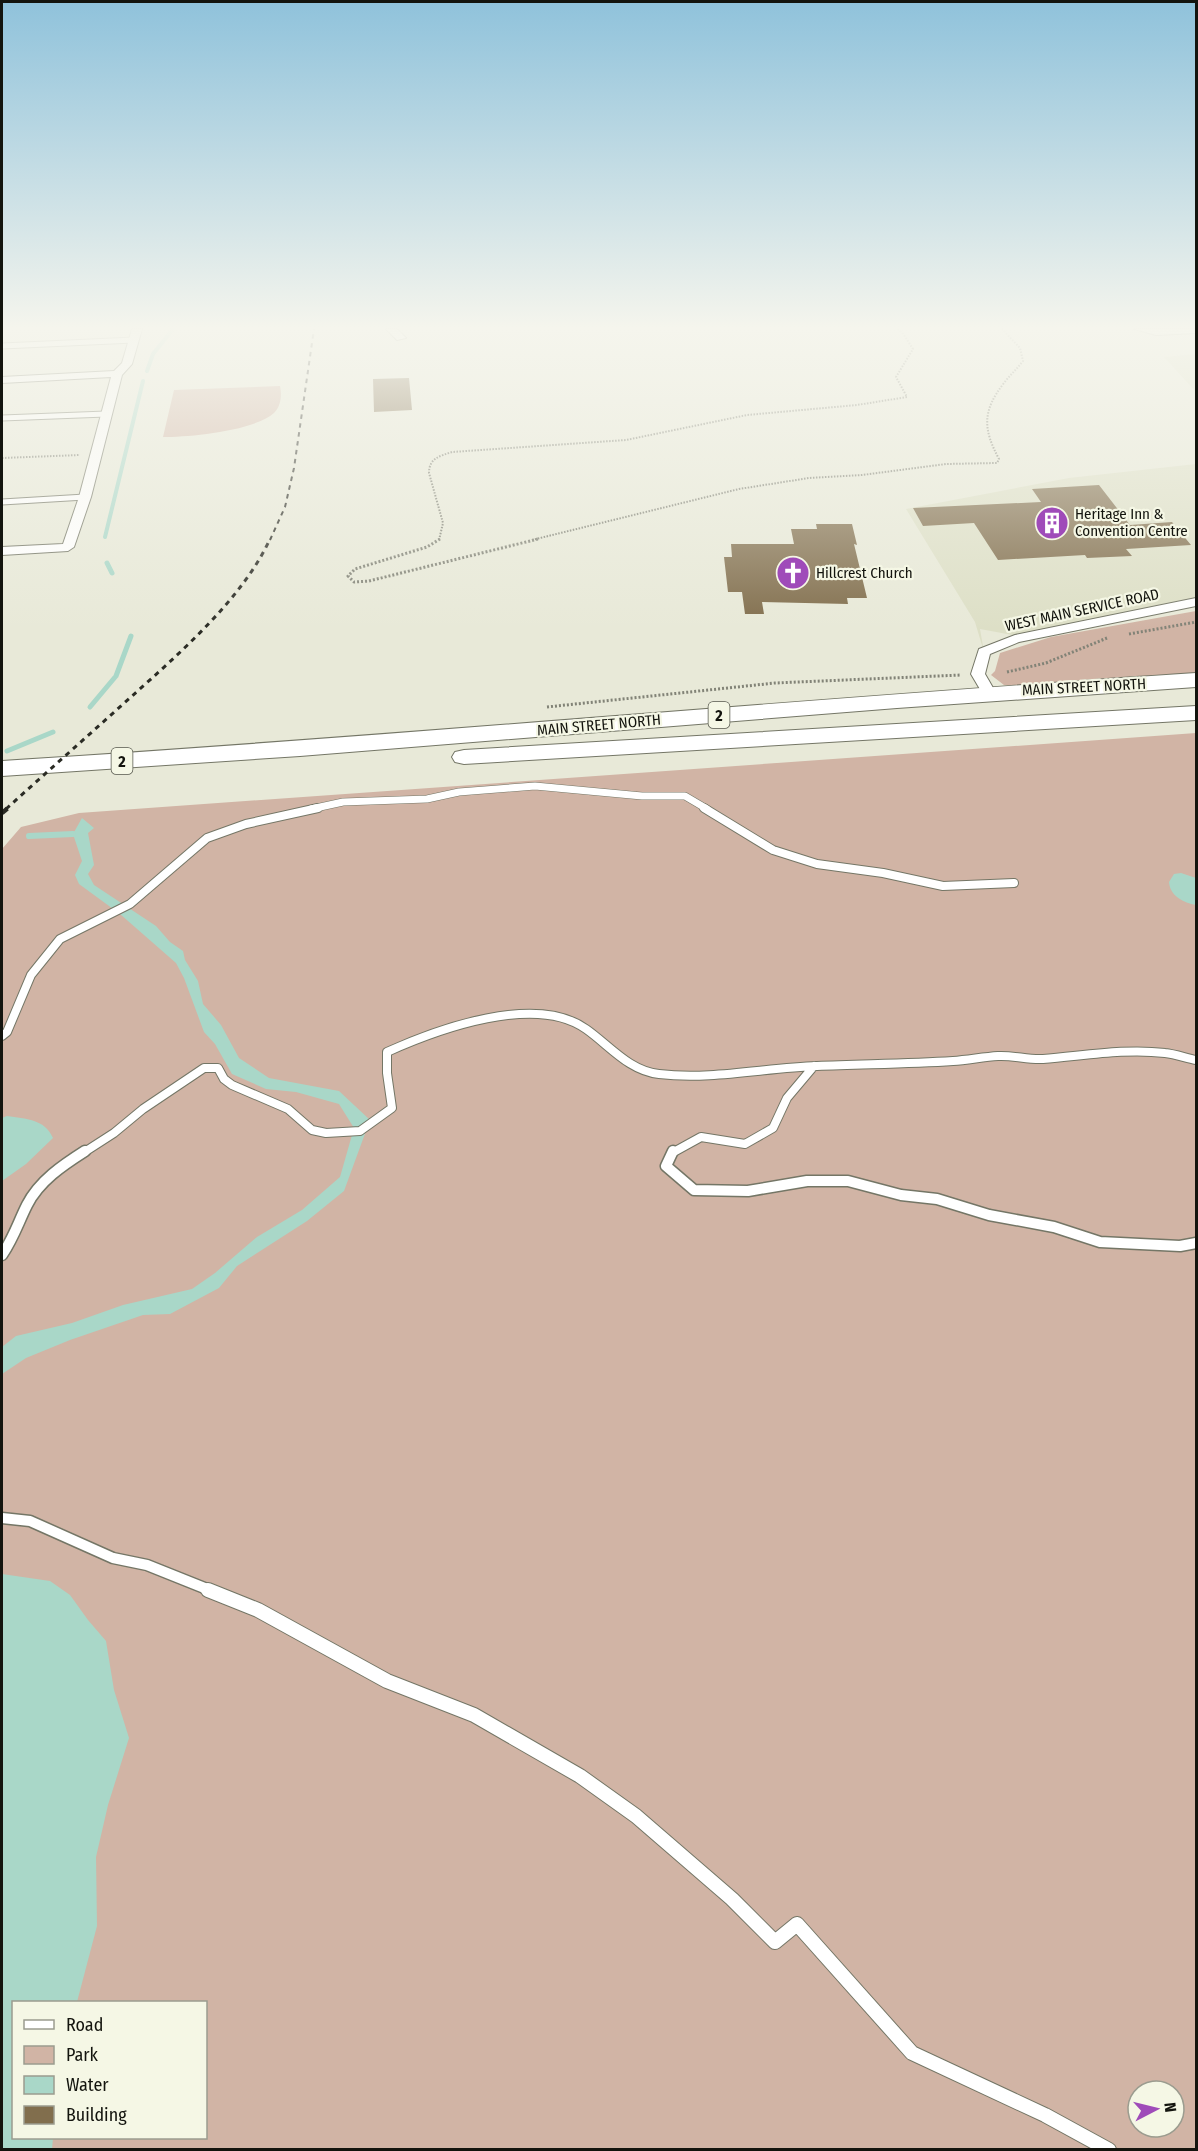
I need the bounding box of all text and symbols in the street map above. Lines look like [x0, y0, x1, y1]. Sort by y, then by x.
building icon: Heritage Inn & Convention Centre [1034, 505, 1070, 541]
place label: Heritage Inn & Convention Centre [1075, 505, 1188, 540]
church icon: Hillcrest Church [775, 555, 811, 591]
place label: Hillcrest Church [816, 564, 913, 582]
street label: WEST MAIN SERVICE ROAD [1003, 585, 1161, 635]
street label: MAIN STREET NORTH [1021, 675, 1147, 699]
road number: 2 [708, 702, 730, 728]
street label: MAIN STREET NORTH [536, 711, 662, 739]
road number: 2 [112, 748, 132, 774]
legend [12, 2001, 207, 2139]
text: Road [66, 2014, 103, 2036]
text: Park [66, 2044, 99, 2066]
text: Water [66, 2074, 109, 2096]
north arrow [1126, 2079, 1186, 2139]
text: N [1160, 2101, 1180, 2113]
text: Building [66, 2104, 127, 2126]

